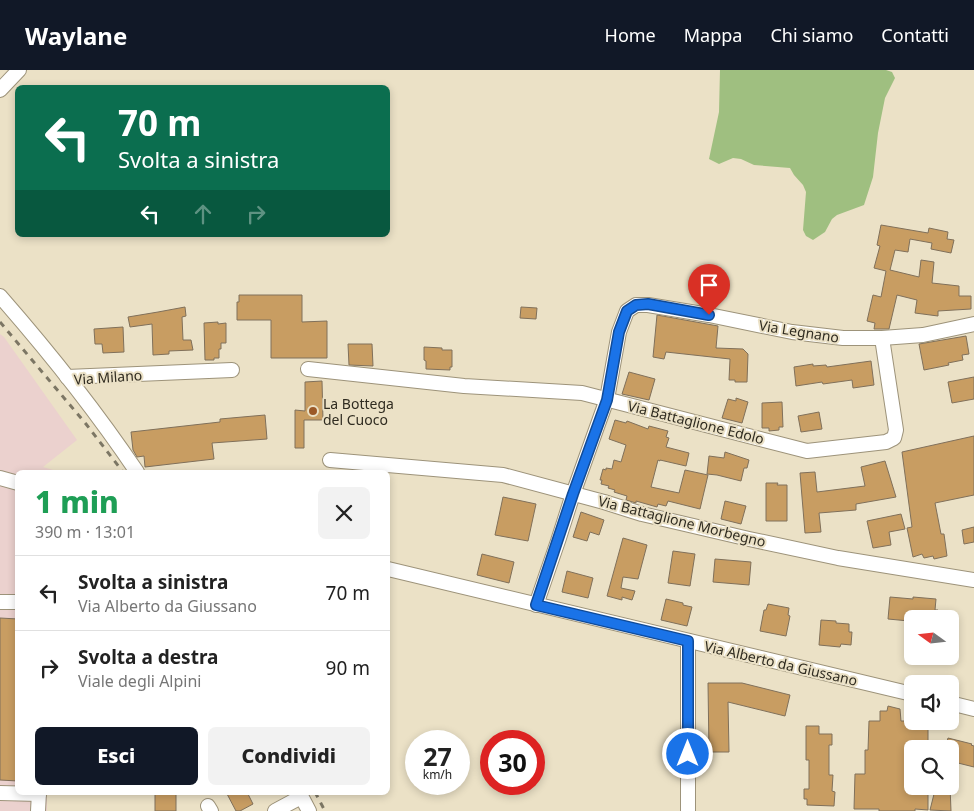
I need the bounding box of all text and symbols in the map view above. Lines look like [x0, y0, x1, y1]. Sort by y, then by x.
text: Waylane [25, 19, 127, 52]
text: Home [605, 23, 656, 47]
text: Mappa [684, 23, 742, 47]
text: Chi siamo [770, 23, 853, 47]
text: Contatti [881, 23, 949, 47]
text: 70 m [118, 99, 201, 146]
icon: left [35, 105, 100, 170]
text: Svolta a sinistra [118, 144, 279, 174]
icon: left [136, 200, 164, 228]
icon: ahead [189, 200, 217, 228]
icon: right [242, 200, 270, 228]
pin [688, 264, 730, 315]
icon: arrive [695, 271, 723, 299]
street label: Via Legnano [758, 315, 840, 347]
street label: Via Milano [73, 365, 143, 389]
place label: La Bottega del Cuoco [323, 394, 394, 429]
street label: Via Battaglione Edolo [626, 396, 766, 448]
marker: La Bottega del Cuoco [307, 405, 319, 417]
text: 1 min [35, 481, 119, 522]
button: close [318, 487, 370, 539]
street label: Via Battaglione Morbegno [596, 491, 768, 551]
text: 390 m · 13:01 [35, 521, 135, 543]
text: Svolta a sinistra [78, 569, 228, 595]
icon: left [35, 579, 63, 607]
text: 70 m [326, 580, 370, 606]
text: Via Alberto da Giussano [78, 595, 257, 617]
north arrow [904, 610, 959, 665]
map controls [904, 610, 959, 795]
street label: Via Alberto da Giussano [703, 636, 859, 690]
text: Svolta a destra [78, 644, 218, 670]
icon: right [35, 654, 63, 682]
text: 90 m [326, 655, 370, 681]
text: Viale degli Alpini [78, 670, 201, 692]
button: sound [904, 675, 959, 730]
button: Esci [35, 727, 198, 785]
button: Condividi [208, 727, 370, 785]
position arrow [661, 727, 713, 779]
speed limit sign: 30 [480, 730, 545, 795]
text: 27 [423, 739, 452, 773]
button: search [904, 740, 959, 795]
text: km/h [423, 766, 452, 783]

